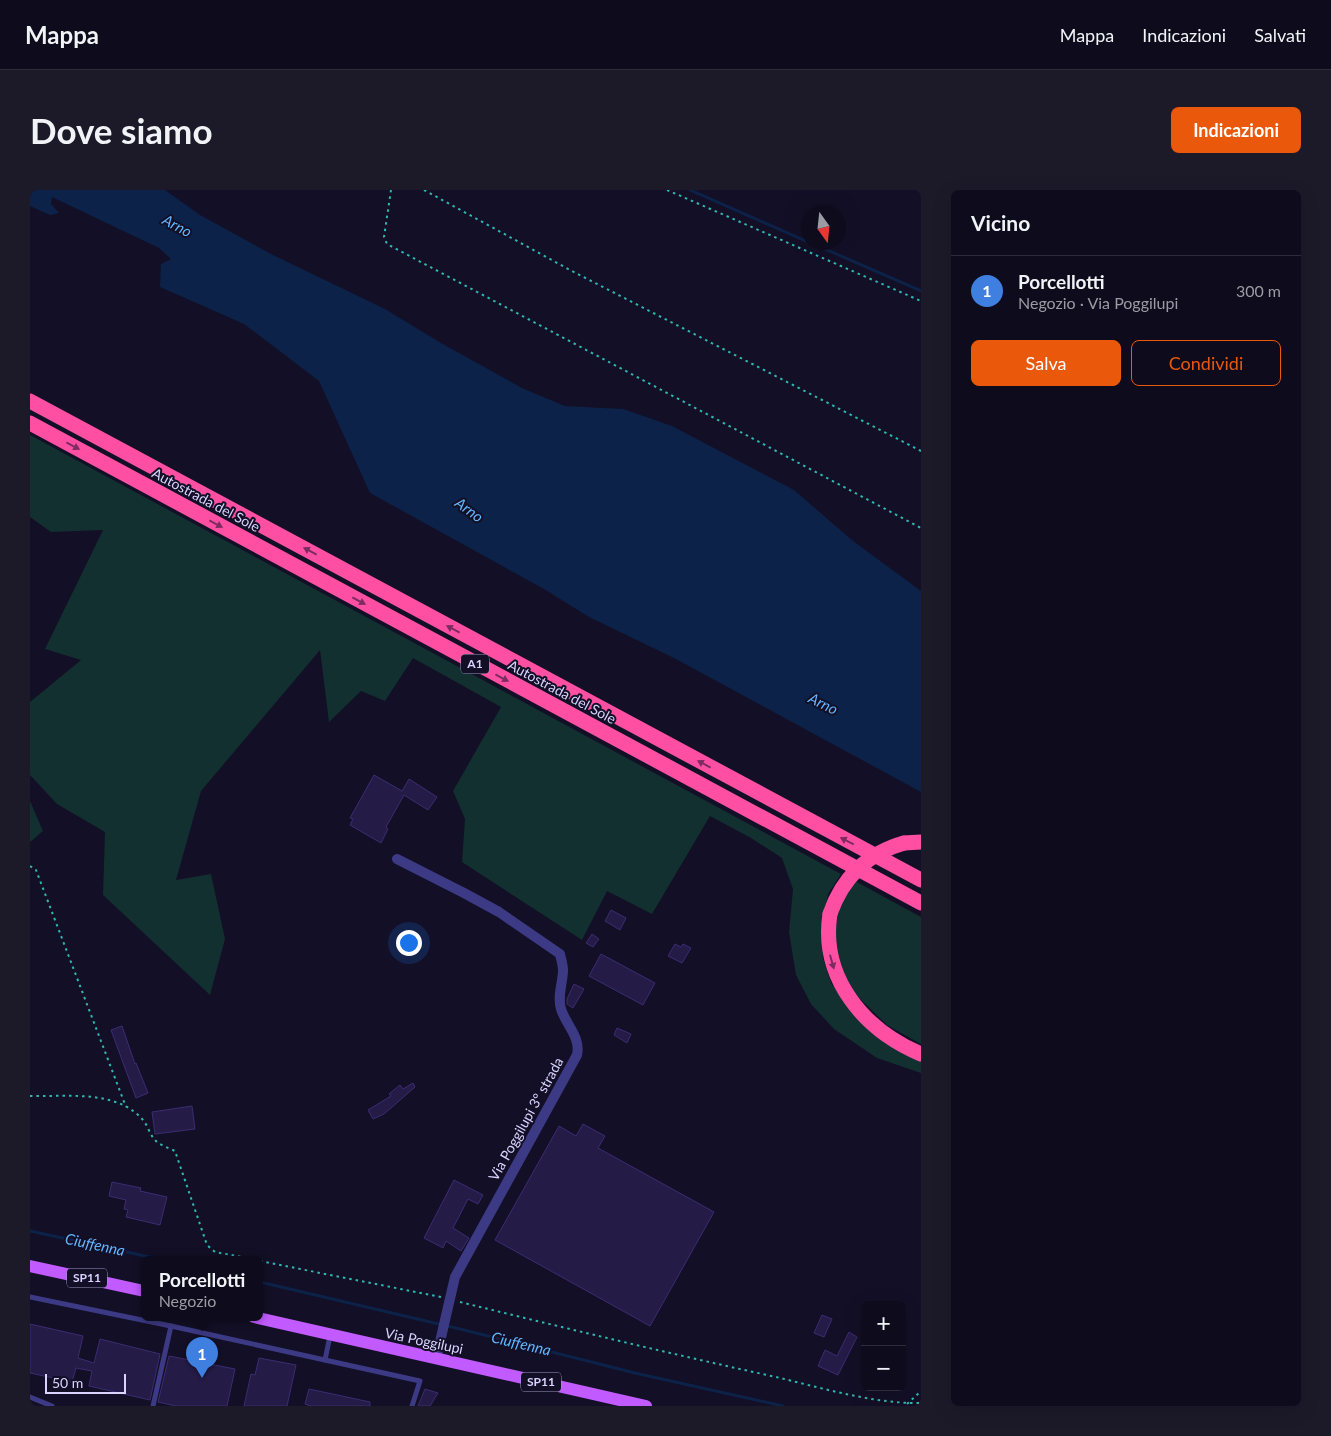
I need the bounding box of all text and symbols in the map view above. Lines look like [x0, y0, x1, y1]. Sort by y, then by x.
text: Mappa [25, 20, 99, 49]
text: Mappa [1060, 24, 1114, 46]
text: Indicazioni [1142, 24, 1226, 46]
text: Salvati [1254, 24, 1306, 46]
button: Indicazioni [1171, 107, 1301, 153]
text: Dove siamo [30, 109, 213, 151]
north arrow [801, 205, 846, 250]
water label: Arno [159, 210, 195, 240]
text: Vicino [971, 210, 1030, 235]
text: Porcellotti [1018, 270, 1105, 293]
text: 1 [982, 281, 992, 300]
text: 300 m [1236, 281, 1281, 300]
text: Negozio · Via Poggilupi [1018, 293, 1178, 312]
button: Salva [971, 340, 1121, 386]
button: Condividi [1131, 340, 1281, 386]
one-way arrow [66, 442, 80, 450]
street label: Autostrada del Sole [149, 464, 263, 535]
water label: Arno [451, 492, 487, 526]
one-way arrow [209, 519, 222, 528]
one-way arrow [303, 547, 318, 555]
one-way arrow [351, 597, 366, 605]
one-way arrow [447, 624, 460, 633]
road number: A1 [461, 654, 489, 674]
street label: Autostrada del Sole [505, 656, 619, 727]
one-way arrow [495, 674, 509, 682]
water label: Arno [805, 688, 841, 718]
one-way arrow [697, 760, 711, 769]
one-way arrow [840, 837, 854, 845]
your location [396, 930, 422, 956]
one-way arrow [829, 955, 837, 970]
street label: Via Poggilupi 3° strada [485, 1054, 567, 1183]
water label: Ciuffenna [64, 1229, 127, 1259]
popup [141, 1256, 263, 1321]
road number: SP11 [67, 1268, 107, 1288]
text: Porcellotti [159, 1268, 245, 1291]
text: Negozio [159, 1291, 216, 1310]
map controls [861, 1301, 906, 1391]
button: + [861, 1301, 906, 1346]
street label: Via Poggilupi [383, 1324, 465, 1357]
water label: Ciuffenna [490, 1327, 553, 1359]
pin: 1 [186, 1337, 218, 1378]
button: − [861, 1346, 906, 1391]
scale bar [45, 1371, 126, 1394]
road number: SP11 [521, 1372, 561, 1392]
text: 50 m [52, 1374, 83, 1391]

